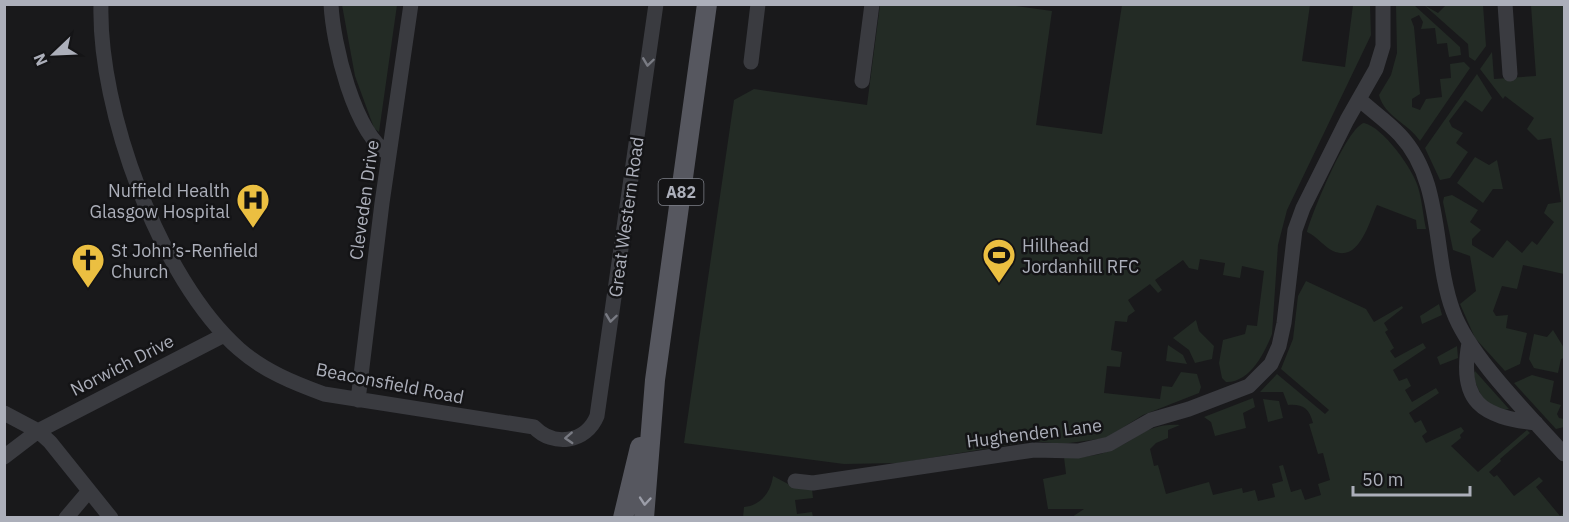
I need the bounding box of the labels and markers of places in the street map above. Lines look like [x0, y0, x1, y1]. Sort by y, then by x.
place label: Nuffield Health Glasgow Hospital [90, 179, 230, 223]
hospital icon: Nuffield Health Glasgow Hospital [235, 182, 271, 229]
place label: Hillhead Jordanhill RFC [1022, 234, 1139, 278]
sports icon: Hillhead Jordanhill RFC [981, 237, 1017, 284]
place label: St John’s-Renfield Church [111, 239, 258, 283]
church icon: St John’s-Renfield Church [70, 242, 106, 289]

